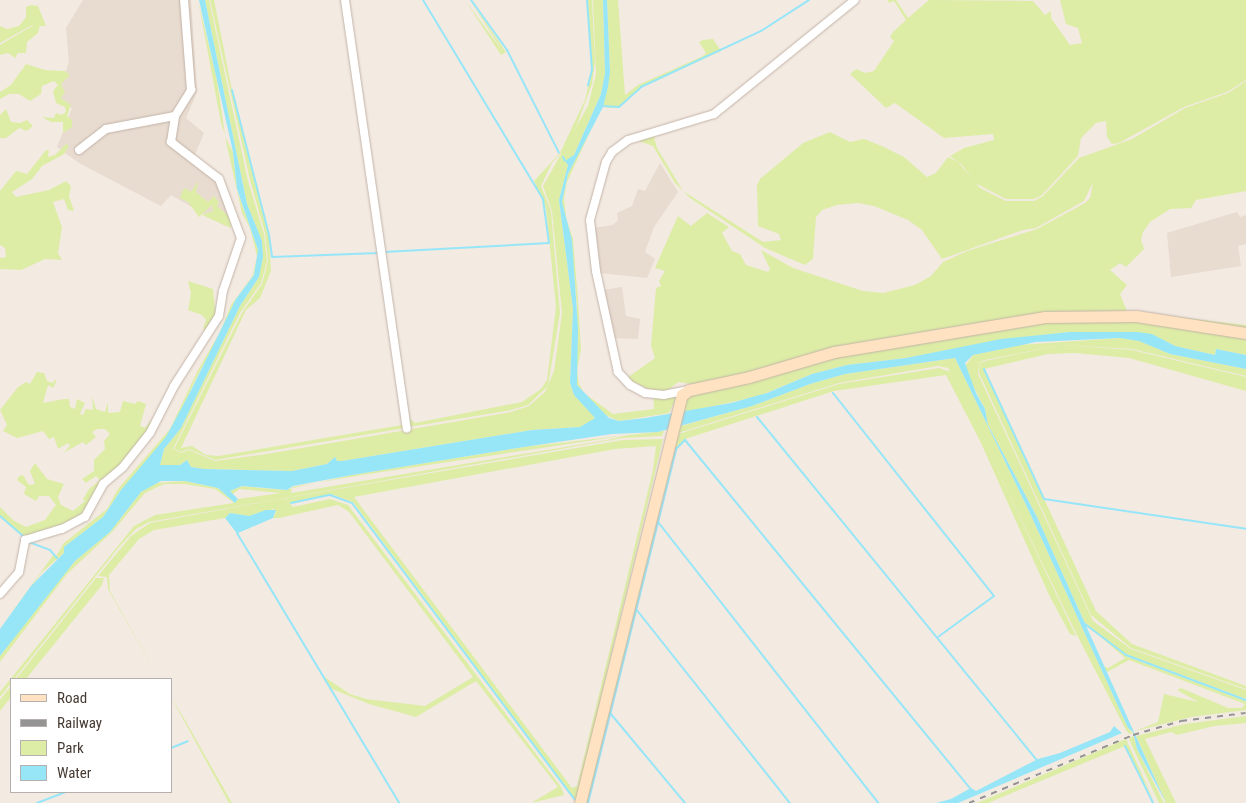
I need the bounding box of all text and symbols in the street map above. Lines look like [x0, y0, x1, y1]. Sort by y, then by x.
legend [10, 678, 172, 793]
text: Road [57, 689, 87, 707]
text: Railway [57, 714, 102, 732]
text: Park [57, 739, 84, 757]
text: Water [57, 764, 91, 782]

